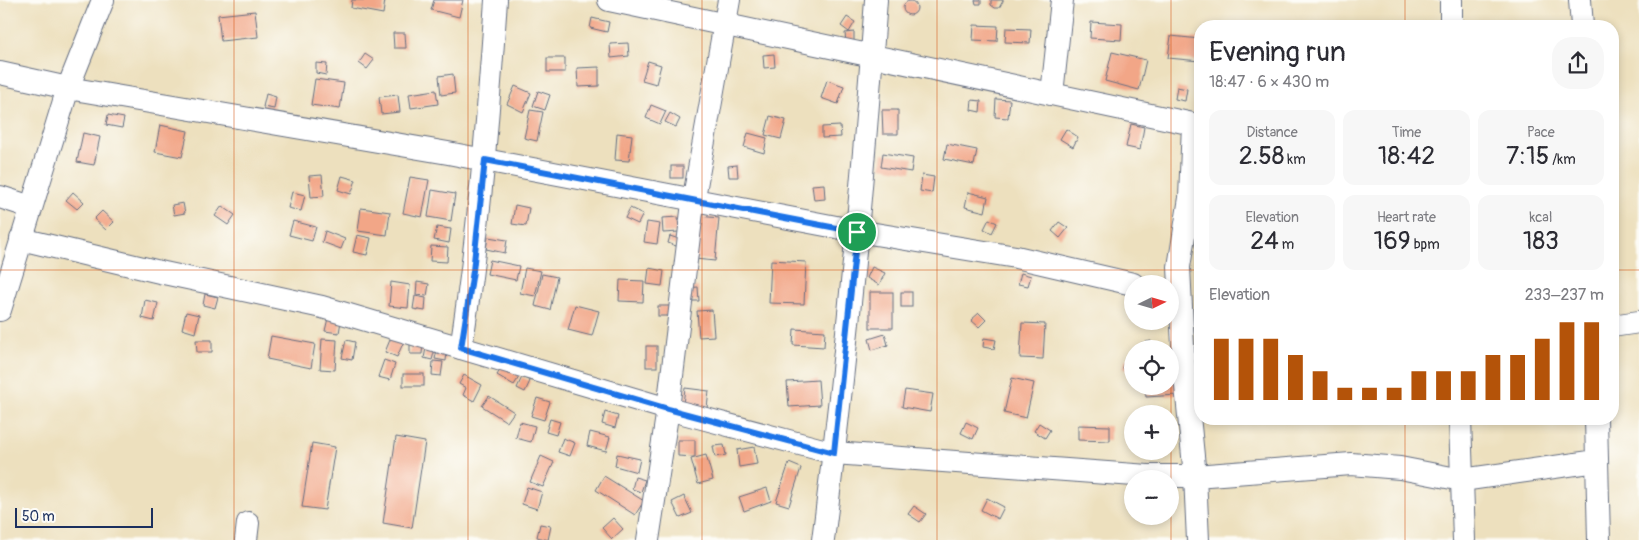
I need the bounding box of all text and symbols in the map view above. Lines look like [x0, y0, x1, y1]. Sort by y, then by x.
text: Evening run [1209, 35, 1346, 70]
button: share [1552, 37, 1604, 89]
text: 18:47 · 6 × 430 m [1209, 72, 1329, 92]
text: Distance [1247, 124, 1298, 141]
text: Time [1392, 124, 1421, 141]
text: Pace [1527, 124, 1555, 141]
text: 2.58 [1239, 141, 1284, 172]
text: 18:42 [1378, 141, 1435, 172]
text: 7:15 [1506, 141, 1549, 172]
text: km [1284, 151, 1306, 168]
text: /km [1549, 151, 1576, 168]
text: Elevation [1245, 209, 1299, 226]
text: Heart rate [1377, 209, 1436, 226]
text: kcal [1529, 209, 1552, 226]
pin [836, 211, 878, 253]
icon: arrive [843, 218, 871, 246]
text: 24 [1250, 226, 1279, 257]
text: 169 [1373, 226, 1411, 257]
text: 183 [1523, 226, 1559, 257]
text: m [1279, 236, 1294, 253]
text: bpm [1411, 236, 1440, 253]
north arrow [1124, 275, 1179, 330]
map controls [1124, 275, 1179, 525]
text: Elevation [1209, 285, 1270, 305]
text: 233–237 m [1525, 285, 1604, 305]
button: locate [1124, 340, 1179, 395]
button: + [1124, 405, 1179, 460]
button: − [1124, 470, 1179, 525]
scale bar [15, 505, 152, 528]
text: 50 m [22, 508, 55, 525]

